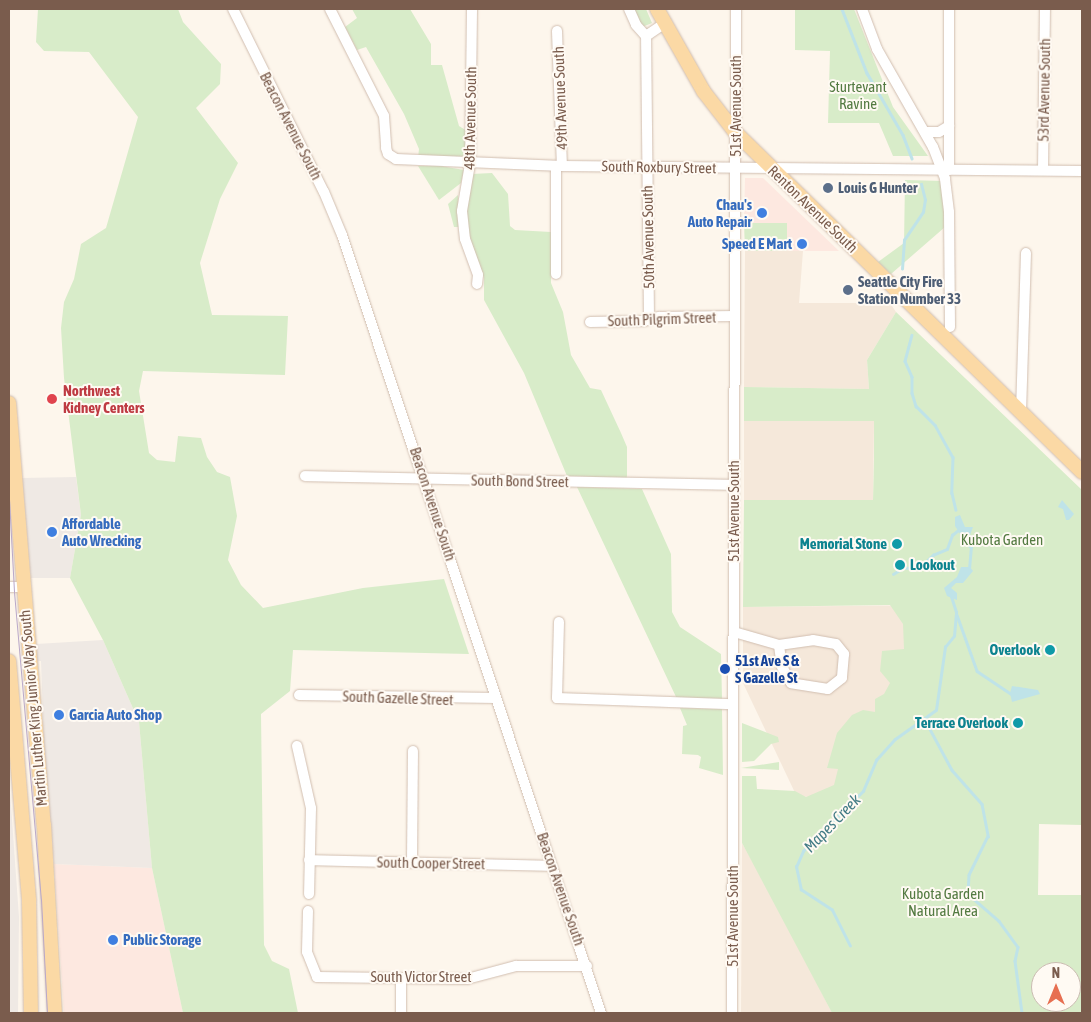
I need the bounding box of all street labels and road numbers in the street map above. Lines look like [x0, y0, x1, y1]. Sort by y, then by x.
street label: 53rd Avenue South [1034, 38, 1054, 142]
street label: 49th Avenue South [549, 46, 571, 150]
street label: 51st Avenue South [727, 55, 745, 157]
street label: 48th Avenue South [460, 66, 480, 170]
street label: Beacon Avenue South [256, 69, 326, 183]
street label: South Roxbury Street [602, 157, 716, 177]
street label: Renton Avenue South [764, 162, 862, 256]
street label: 50th Avenue South [638, 185, 658, 289]
street label: South Pilgrim Street [607, 308, 717, 330]
street label: Beacon Avenue South [406, 445, 460, 563]
street label: 51st Avenue South [725, 460, 743, 562]
street label: South Bond Street [471, 471, 569, 491]
street label: Martin Luther King Junior Way South [15, 609, 51, 807]
street label: South Gazelle Street [342, 687, 454, 709]
street label: Beacon Avenue South [533, 830, 589, 948]
street label: South Cooper Street [377, 853, 485, 873]
street label: 51st Avenue South [724, 865, 742, 967]
street label: South Victor Street [370, 968, 472, 986]

